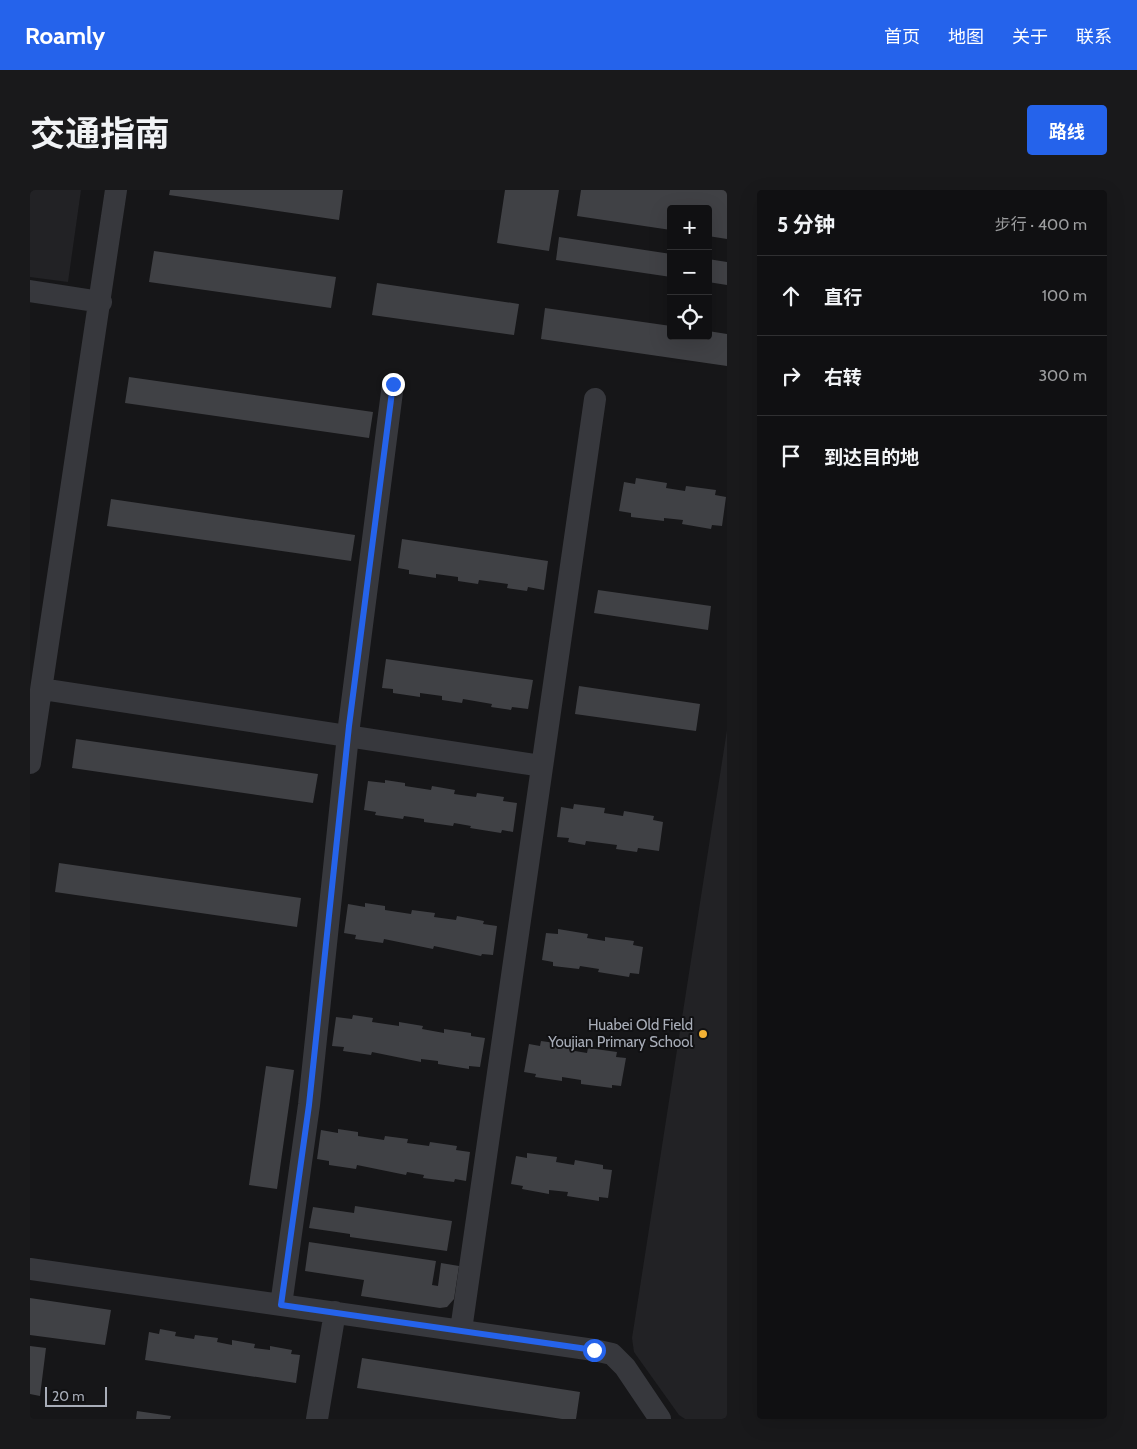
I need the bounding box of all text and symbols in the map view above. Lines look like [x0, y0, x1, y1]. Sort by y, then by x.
text: Roamly [25, 21, 105, 50]
text: 首页 [884, 26, 920, 48]
text: 地图 [948, 26, 984, 48]
text: 关于 [1012, 26, 1048, 48]
text: 联系 [1076, 26, 1112, 48]
button: 路线 [1027, 105, 1107, 155]
text: 交通指南 [30, 112, 170, 155]
map controls [667, 205, 712, 340]
button: + [667, 205, 712, 250]
text: 5 分钟 [777, 212, 835, 237]
text: 步行 · 400 m [995, 215, 1087, 234]
button: − [667, 250, 712, 295]
icon: ahead [777, 282, 805, 310]
text: 直行 [824, 286, 862, 309]
text: 100 m [1042, 286, 1087, 305]
button: locate [667, 295, 712, 340]
icon: right [777, 362, 805, 390]
text: 右转 [824, 366, 862, 389]
text: 300 m [1038, 366, 1087, 385]
route end [382, 373, 405, 396]
icon: arrive [777, 442, 805, 470]
text: 到达目的地 [824, 446, 919, 469]
place label: Huabei Old Field Youjian Primary School [547, 1016, 693, 1051]
marker: Huabei Old Field Youjian Primary School [697, 1028, 709, 1040]
route start [583, 1339, 606, 1362]
scale bar [45, 1384, 108, 1407]
text: 20 m [52, 1387, 85, 1405]

